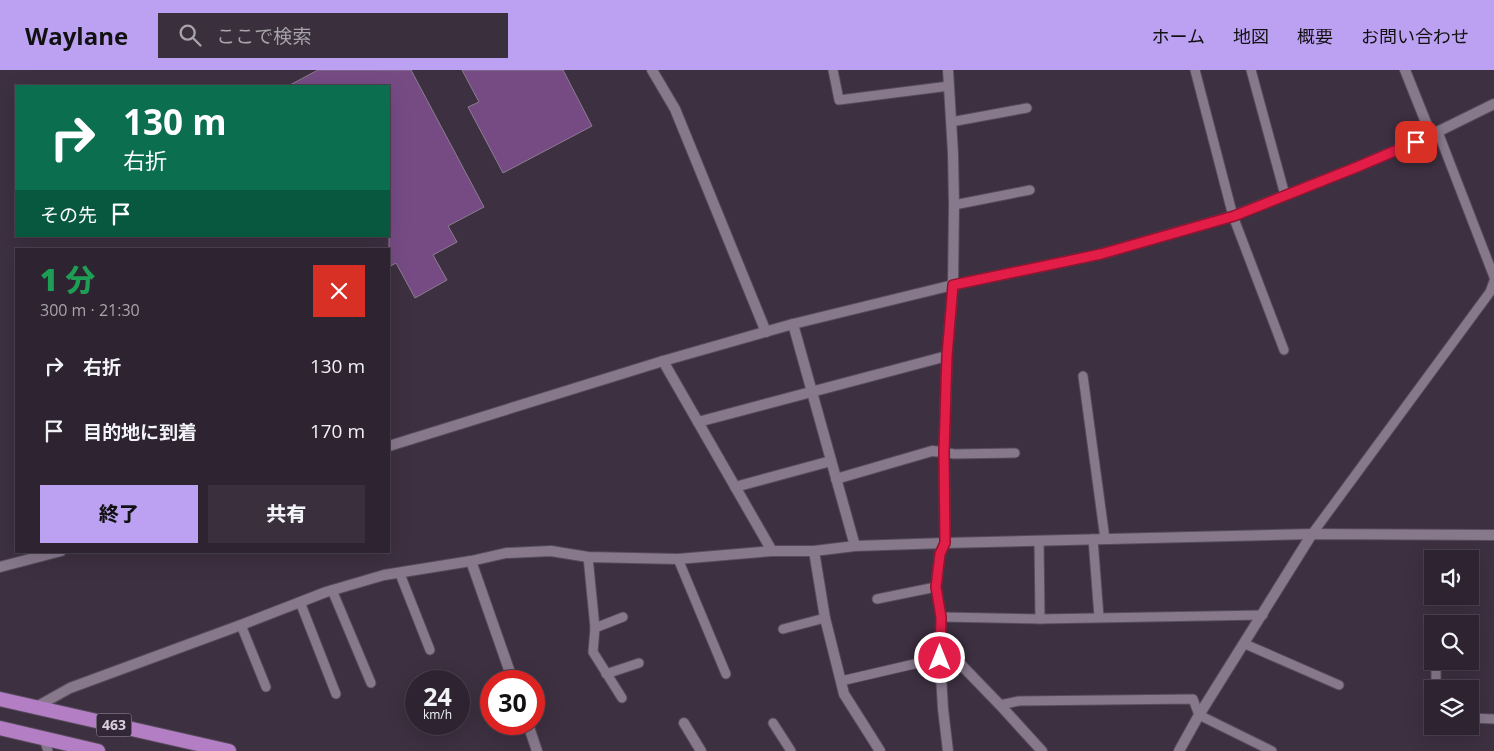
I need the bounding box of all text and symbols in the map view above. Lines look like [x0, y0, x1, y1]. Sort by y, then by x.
search box [158, 13, 508, 58]
text: Waylane [25, 19, 128, 52]
icon: search [176, 21, 204, 49]
text: ここで検索 [216, 23, 311, 49]
text: ホーム [1152, 24, 1205, 48]
text: 地図 [1233, 24, 1269, 48]
text: 概要 [1297, 24, 1333, 48]
text: お問い合わせ [1361, 24, 1469, 48]
text: 130 m [123, 98, 227, 145]
icon: right [40, 105, 105, 170]
pin [1395, 121, 1437, 163]
icon: arrive [1402, 128, 1430, 156]
text: 右折 [123, 145, 167, 175]
icon: arrive [107, 200, 135, 228]
text: その先 [40, 202, 97, 228]
text: 1 分 [40, 259, 95, 300]
button: close [313, 265, 365, 317]
text: 300 m · 21:30 [40, 299, 140, 321]
icon: right [40, 352, 68, 380]
text: 130 m [310, 353, 365, 379]
text: 右折 [83, 354, 121, 380]
icon: arrive [40, 417, 68, 445]
text: 170 m [310, 418, 365, 444]
text: 目的地に到着 [83, 419, 197, 445]
button: 終了 [40, 485, 198, 543]
button: 共有 [208, 485, 365, 543]
map controls [1424, 550, 1479, 735]
button: sound [1424, 550, 1479, 605]
button: search [1424, 615, 1479, 670]
position arrow [913, 631, 965, 683]
speed limit sign: 30 [480, 670, 545, 735]
text: 24 [423, 679, 452, 713]
button: layers [1424, 680, 1479, 735]
text: km/h [423, 706, 452, 723]
road number: 463 [96, 714, 132, 736]

